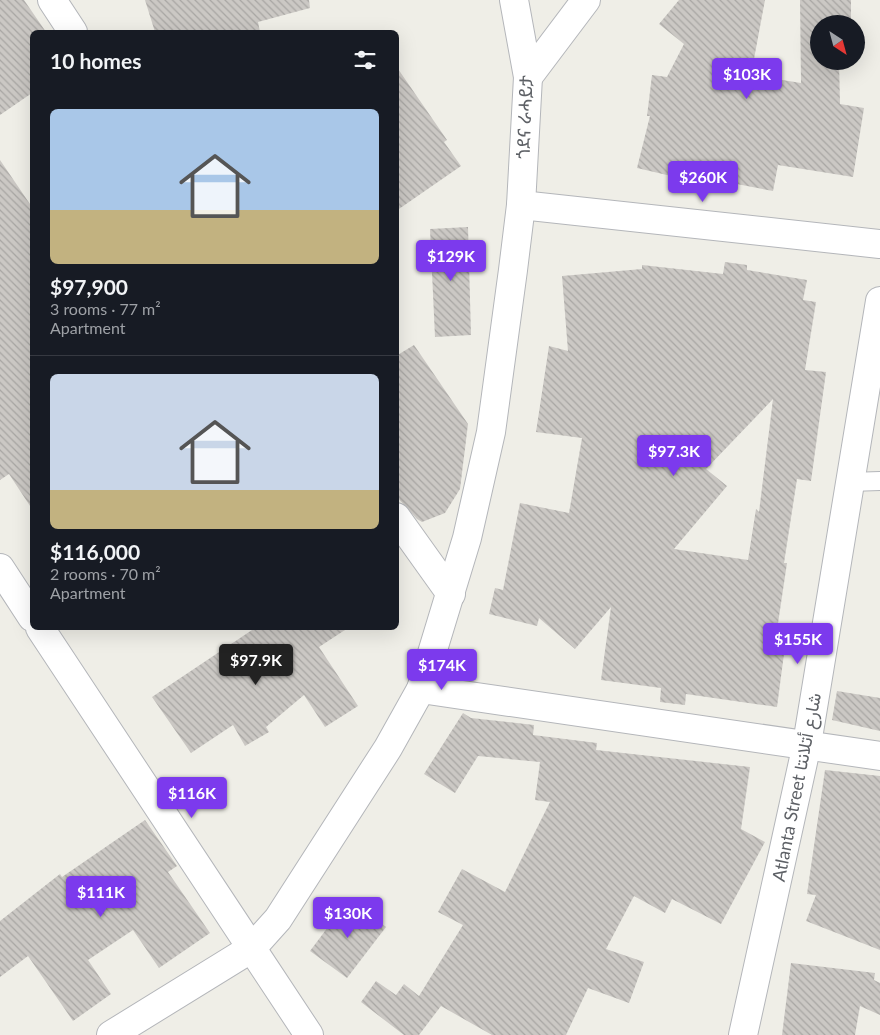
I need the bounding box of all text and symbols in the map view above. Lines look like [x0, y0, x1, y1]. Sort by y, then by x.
north arrow [810, 15, 865, 70]
map controls [810, 15, 865, 70]
icon: filters [351, 46, 379, 74]
text: 10 homes [50, 48, 141, 73]
pin: $103K [712, 58, 782, 100]
text: $103K [723, 64, 771, 83]
street label: ጎደና ራሓይታ [512, 75, 536, 159]
icon: home [170, 141, 260, 231]
pin: $260K [668, 160, 738, 203]
text: $260K [679, 167, 727, 186]
pin: $129K [416, 240, 486, 282]
text: $129K [427, 246, 475, 265]
text: $97,900 [50, 274, 128, 299]
text: 3 rooms · 77 m² [50, 299, 161, 318]
text: Apartment [50, 318, 125, 337]
icon: home [170, 407, 260, 497]
pin: $97.3K [633, 434, 715, 477]
text: $97.3K [648, 441, 700, 460]
text: $116,000 [50, 539, 140, 564]
text: 2 rooms · 70 m² [50, 564, 161, 583]
text: Apartment [50, 583, 125, 602]
pin: $155K [763, 622, 833, 665]
text: $155K [774, 629, 822, 648]
pin: $97.9K [215, 644, 297, 686]
pin: $174K [407, 648, 477, 691]
text: $97.9K [230, 650, 282, 669]
text: $174K [418, 655, 466, 674]
street label: Atlanta Street شارع أتلانتا [767, 691, 827, 884]
pin: $116K [157, 776, 227, 819]
text: $116K [168, 783, 216, 802]
pin: $111K [66, 876, 136, 918]
text: $111K [77, 882, 125, 901]
pin: $130K [313, 896, 383, 939]
text: $130K [324, 903, 372, 922]

